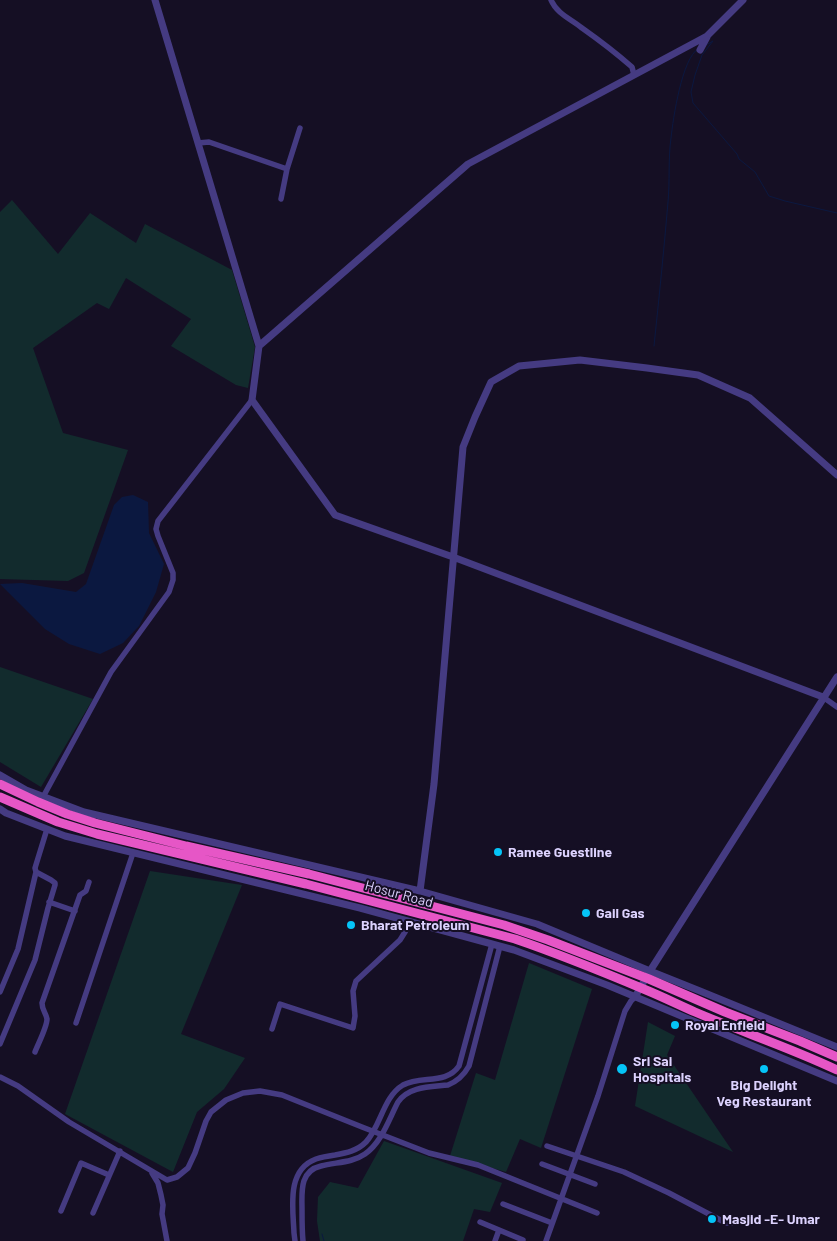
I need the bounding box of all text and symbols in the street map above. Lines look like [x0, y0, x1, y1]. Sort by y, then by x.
place label: Ramee Guestline [508, 844, 612, 860]
marker: Ramee Guestline [492, 846, 504, 858]
street label: Hosur Road [363, 877, 435, 911]
place label: Gail Gas [596, 905, 645, 921]
marker: Gail Gas [580, 907, 592, 919]
place label: Bharat Petroleum [361, 917, 469, 933]
marker: Bharat Petroleum [345, 919, 357, 931]
place label: Royal Enfield [685, 1017, 765, 1033]
marker: Royal Enfield [669, 1019, 681, 1031]
place label: Sri Sai Hospitals [633, 1053, 691, 1086]
marker: Sri Sai Hospitals [615, 1062, 629, 1076]
marker: Big Delight Veg Restaurant [758, 1063, 770, 1075]
place label: Big Delight Veg Restaurant [716, 1077, 812, 1110]
place label: Masjid -E- Umar [722, 1211, 820, 1227]
marker: Masjid -E- Umar [706, 1213, 718, 1225]

